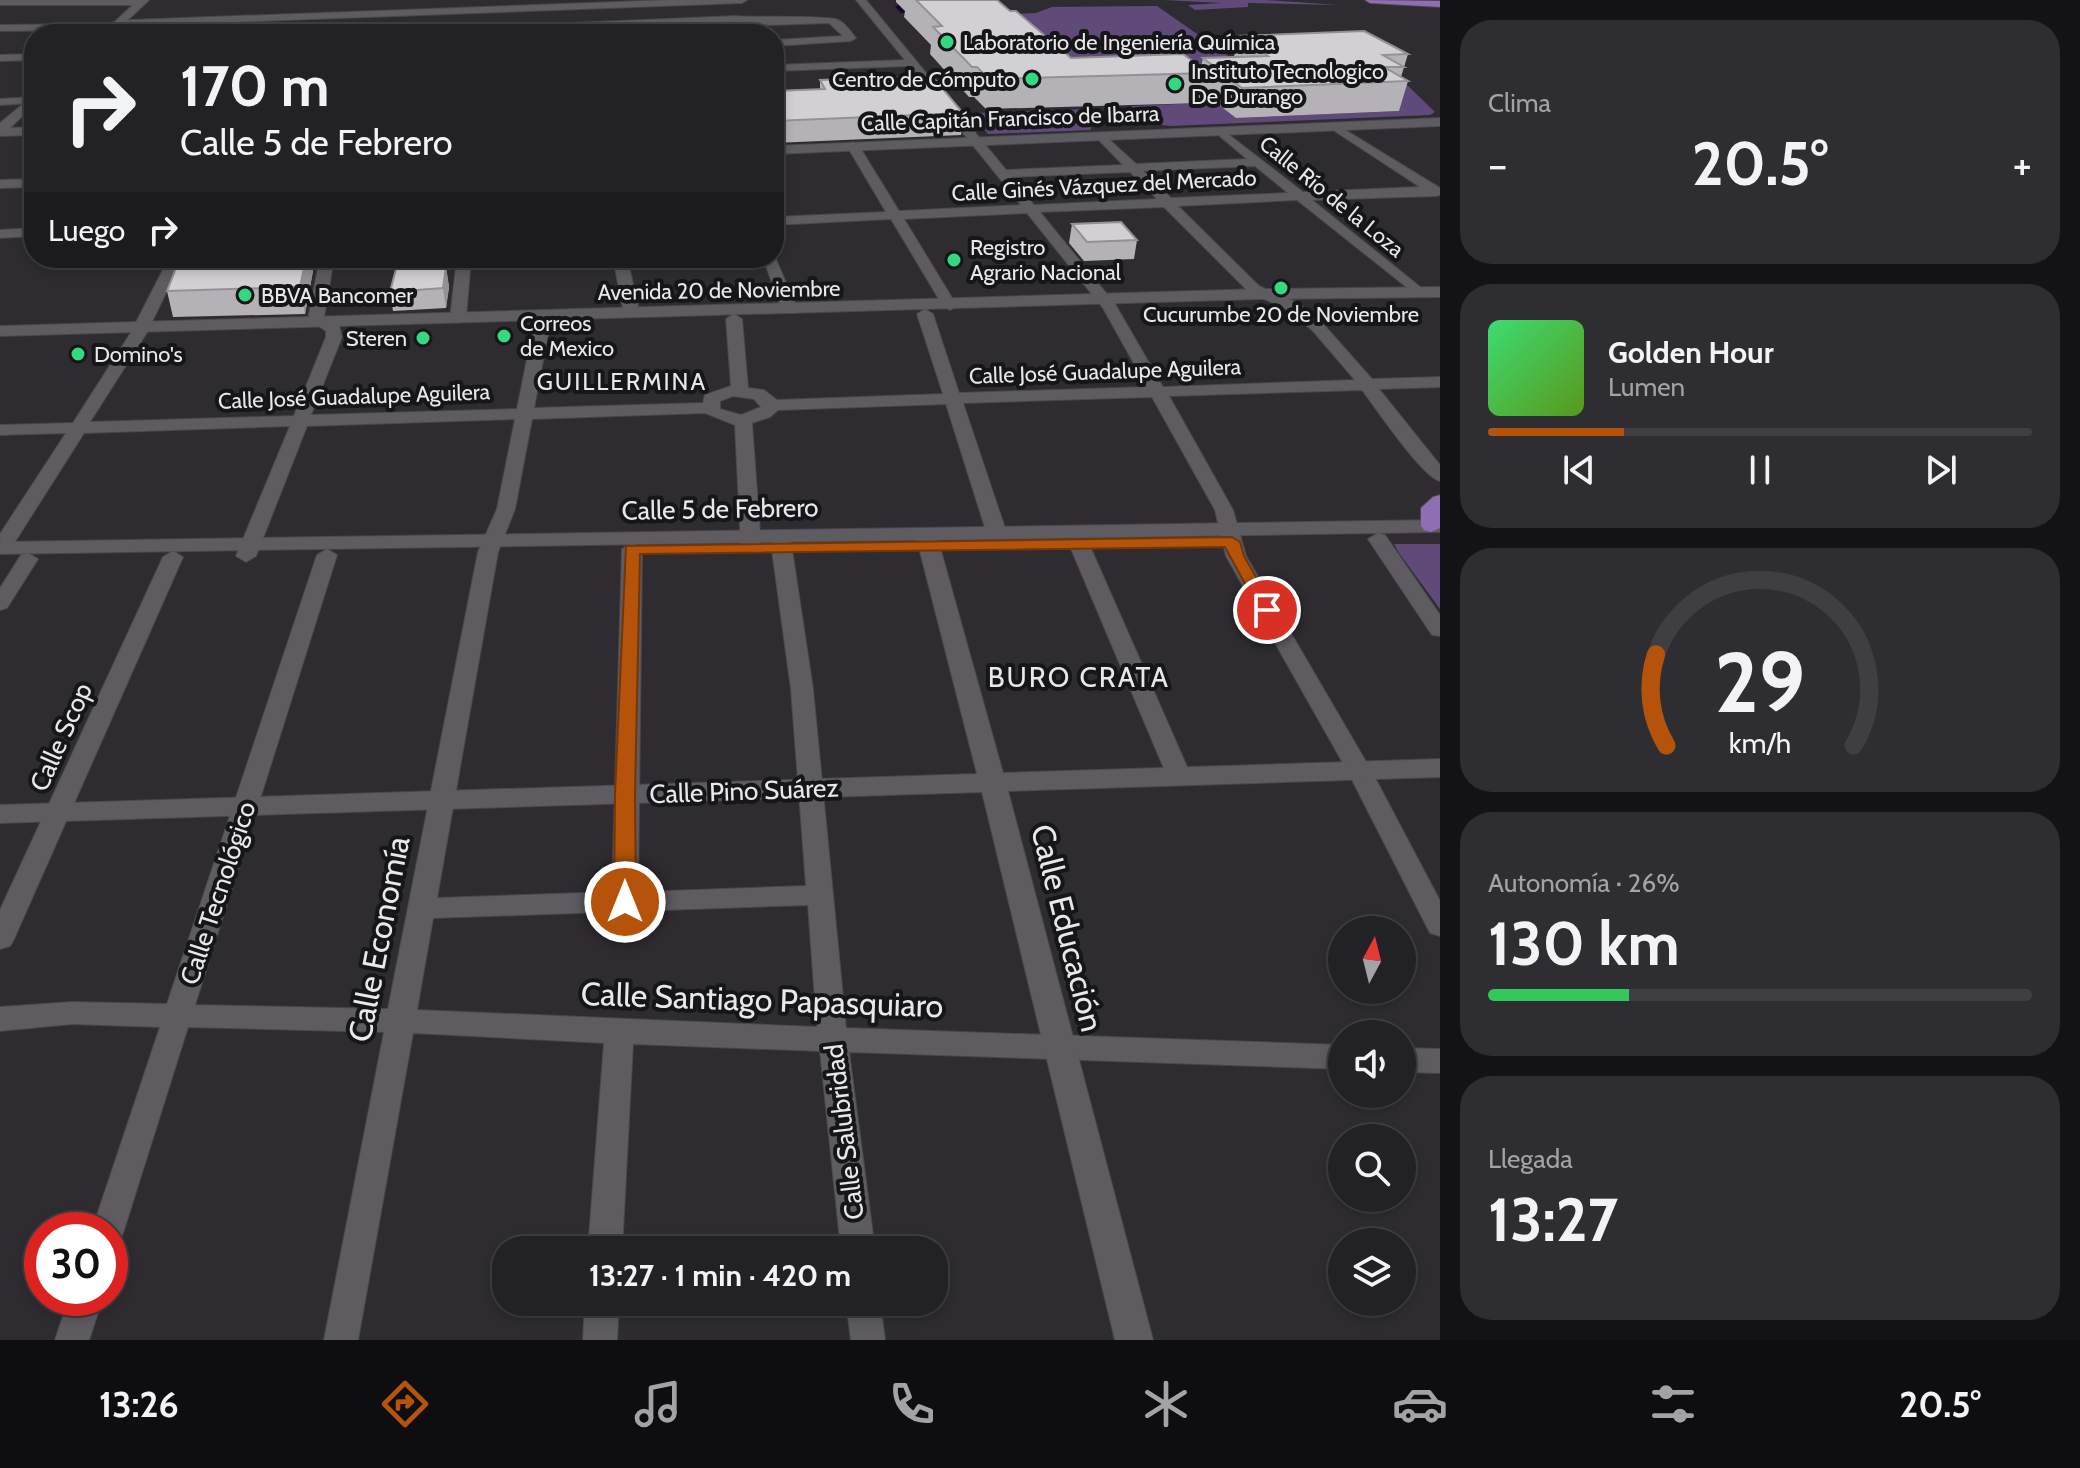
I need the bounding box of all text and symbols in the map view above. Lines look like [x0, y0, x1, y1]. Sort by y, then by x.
place label: Laboratorio de Ingeniería Química [963, 29, 1276, 56]
marker: Laboratorio de Ingeniería Química [938, 33, 956, 51]
text: 170 m [180, 52, 330, 120]
icon: right [48, 56, 152, 160]
place label: Instituto Tecnologico De Durango [1191, 58, 1384, 110]
place label: Centro de Cómputo [832, 66, 1016, 93]
marker: Centro de Cómputo [1023, 70, 1041, 88]
marker: Instituto Tecnologico De Durango [1166, 75, 1184, 93]
text: Clima [1488, 87, 1551, 119]
street label: Calle Capitán Francisco de Ibarra [860, 100, 1160, 137]
text: Calle 5 de Febrero [180, 120, 453, 164]
text: 20.5° [1692, 127, 1828, 200]
street label: Calle Río de la Loza [1254, 130, 1410, 263]
text: − [1488, 138, 1507, 191]
text: + [2013, 138, 2032, 191]
street label: Calle Ginés Vázquez del Mercado [951, 164, 1257, 207]
icon: right [141, 208, 185, 252]
text: Luego [48, 212, 125, 249]
place label: Registro Agrario Nacional [970, 234, 1122, 286]
marker: Registro Agrario Nacional [945, 251, 963, 269]
street label: Avenida 20 de Noviembre [597, 275, 841, 306]
marker: Cucurumbe 20 de Noviembre [1272, 279, 1290, 297]
place label: BBVA Bancomer [261, 282, 413, 309]
marker: BBVA Bancomer [236, 286, 254, 304]
place label: Cucurumbe 20 de Noviembre [1143, 301, 1419, 328]
place label: Correos de Mexico [520, 310, 614, 362]
place label: Steren [346, 325, 407, 352]
marker: Correos de Mexico [495, 327, 513, 345]
marker: Steren [414, 329, 432, 347]
text: Golden Hour [1608, 334, 1774, 371]
place label: Domino's [94, 341, 183, 368]
marker: Domino's [69, 345, 87, 363]
street label: Calle José Guadalupe Aguilera [969, 353, 1242, 390]
district label: GUILLERMINA [537, 367, 707, 396]
text: Lumen [1608, 371, 1685, 403]
street label: Calle José Guadalupe Aguilera [218, 378, 491, 415]
icon: previous [1557, 448, 1601, 492]
icon: pause [1738, 448, 1782, 492]
icon: next [1919, 448, 1963, 492]
street label: Calle 5 de Febrero [621, 491, 819, 527]
pin [1233, 576, 1301, 644]
icon: arrive [1245, 588, 1289, 632]
text: 29 [1715, 632, 1805, 733]
district label: BURO CRATA [988, 660, 1170, 694]
street label: Calle Scop [23, 678, 99, 796]
text: km/h [1729, 725, 1791, 760]
street label: Calle Pino Suárez [649, 772, 839, 810]
street label: Calle Tecnológico [173, 797, 263, 989]
street label: Calle Educación [1023, 820, 1112, 1035]
street label: Calle Economía [339, 832, 418, 1045]
position arrow [583, 860, 667, 944]
text: Autonomía · 26% [1488, 867, 1680, 899]
text: 130 km [1488, 907, 1680, 980]
north arrow [1328, 916, 1416, 1004]
map controls [1328, 916, 1416, 1316]
street label: Calle Santiago Papasquiaro [580, 974, 944, 1025]
button: sound [1328, 1020, 1416, 1108]
street label: Calle Salubridad [817, 1042, 871, 1222]
button: search [1328, 1124, 1416, 1212]
text: Llegada [1488, 1143, 1573, 1175]
text: 13:27 [1488, 1183, 1618, 1256]
speed limit sign: 30 [24, 1212, 128, 1316]
button: layers [1328, 1228, 1416, 1316]
text: 13:27 · 1 min · 420 m [589, 1257, 851, 1294]
icon: directions [377, 1376, 433, 1432]
icon: music [630, 1376, 686, 1432]
icon: phone [884, 1376, 940, 1432]
icon: climate [1138, 1376, 1194, 1432]
icon: car [1392, 1376, 1448, 1432]
icon: filters [1645, 1376, 1701, 1432]
text: 13:26 [99, 1382, 179, 1426]
text: 20.5° [1899, 1382, 1981, 1426]

